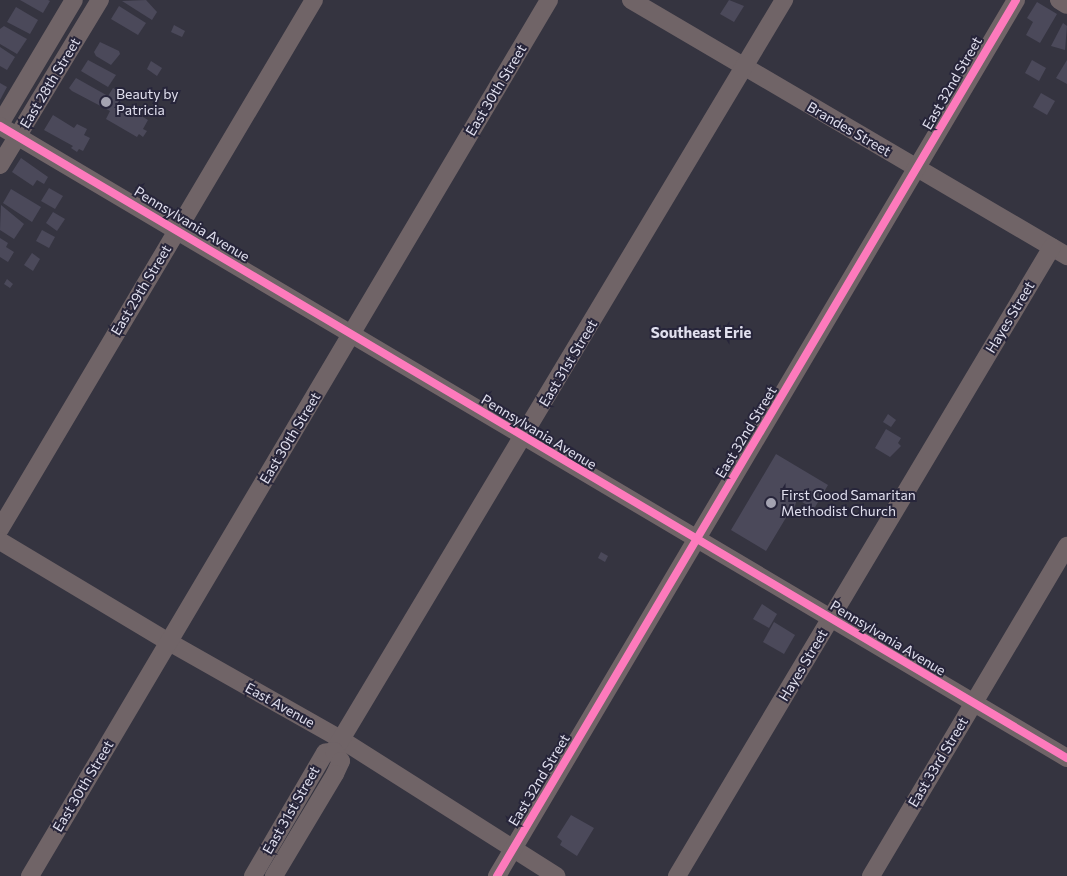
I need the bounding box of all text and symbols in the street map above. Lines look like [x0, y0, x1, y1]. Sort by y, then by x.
street label: East 32nd Street [919, 34, 985, 132]
street label: East 28th Street [16, 35, 84, 131]
street label: East 30th Street [462, 41, 530, 139]
place label: Beauty by Patricia [116, 86, 179, 118]
marker: Beauty by Patricia [100, 96, 112, 108]
street label: Brandes Street [804, 98, 894, 160]
street label: Pennsylvania Avenue [131, 183, 253, 265]
street label: East 29th Street [107, 242, 175, 338]
street label: Hayes Street [982, 278, 1038, 356]
street label: East 31st Street [535, 316, 601, 410]
district label: Southeast Erie [651, 324, 751, 342]
street label: East 32nd Street [712, 383, 780, 481]
street label: East 30th Street [256, 389, 324, 487]
street label: Pennsylvania Avenue [478, 391, 600, 473]
place label: First Good Samaritan Methodist Church [781, 487, 916, 520]
marker: First Good Samaritan Methodist Church [765, 497, 777, 509]
street label: Pennsylvania Avenue [827, 597, 949, 679]
street label: Hayes Street [775, 626, 831, 704]
street label: East Avenue [242, 679, 318, 731]
street label: East 33rd Street [905, 714, 971, 810]
street label: East 32nd Street [505, 731, 573, 829]
street label: East 30th Street [49, 737, 117, 835]
street label: East 31st Street [259, 763, 323, 857]

